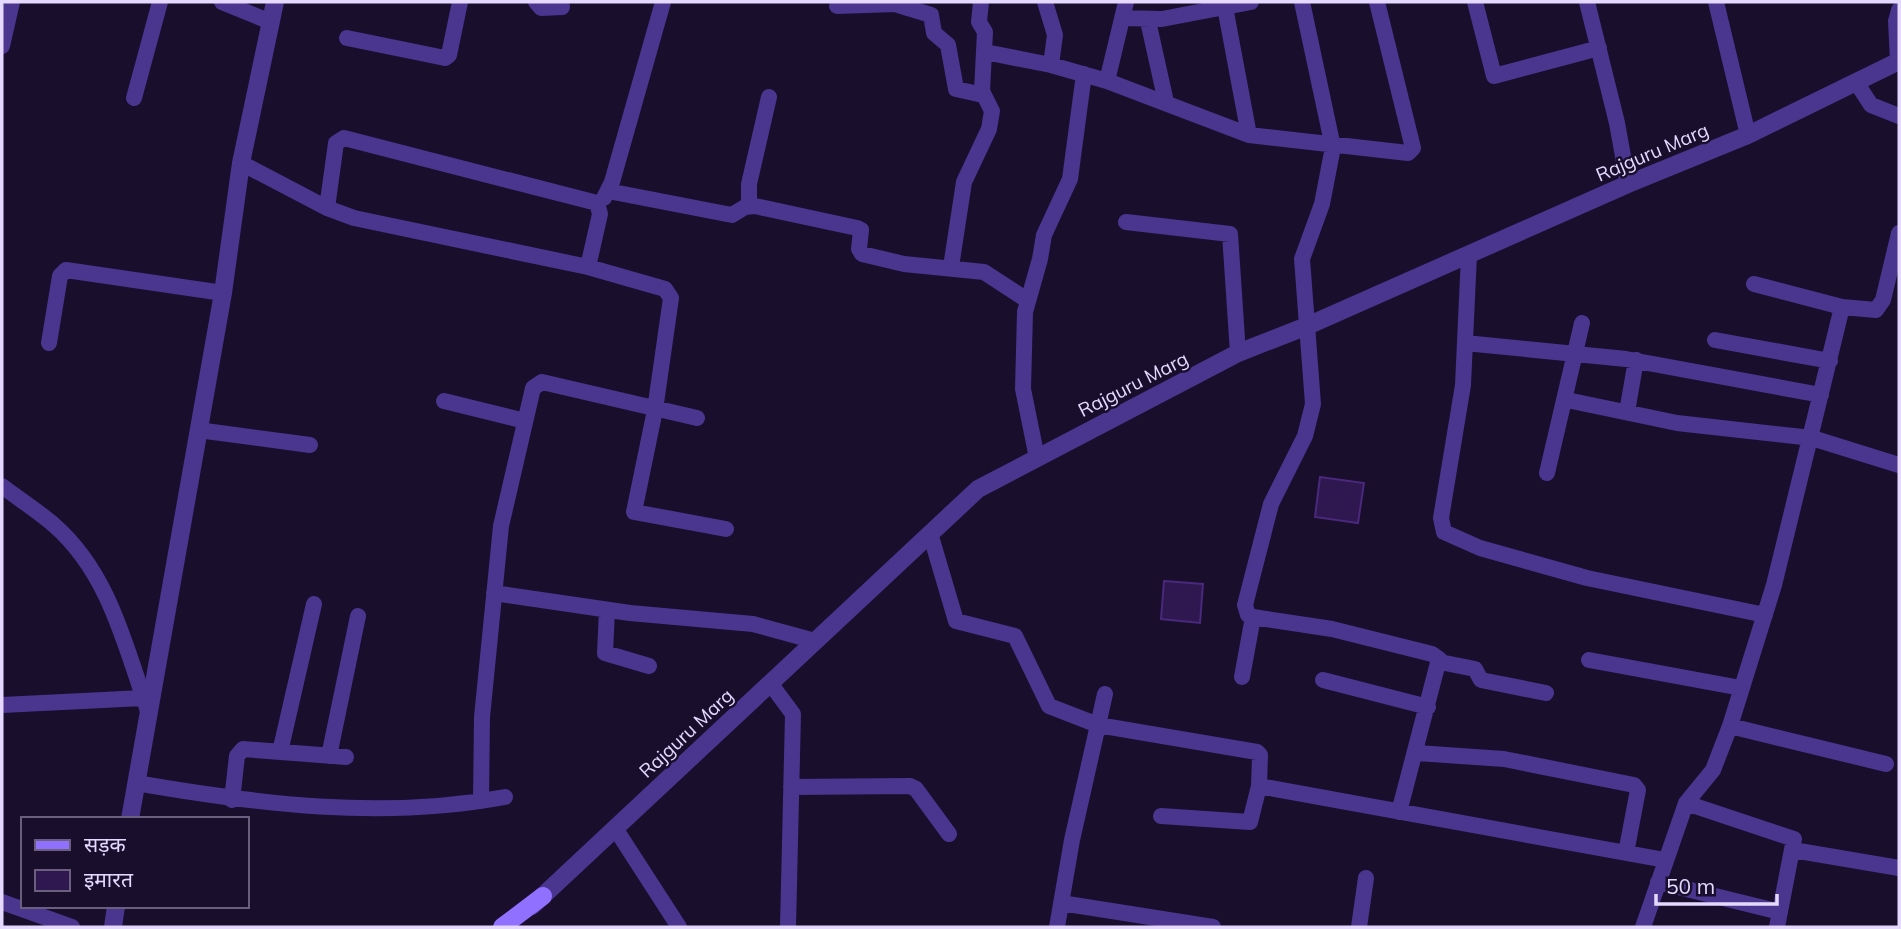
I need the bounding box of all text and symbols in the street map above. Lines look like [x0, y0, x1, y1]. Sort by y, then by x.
street label: Rajguru Marg [1592, 117, 1712, 187]
street label: Rajguru Marg [1074, 346, 1192, 422]
street label: Rajguru Marg [634, 683, 738, 783]
legend [21, 817, 248, 908]
text: सड़क [84, 831, 126, 857]
scale bar [1656, 862, 1777, 906]
text: इमारत [84, 866, 134, 892]
text: 50 m [1666, 873, 1715, 899]

